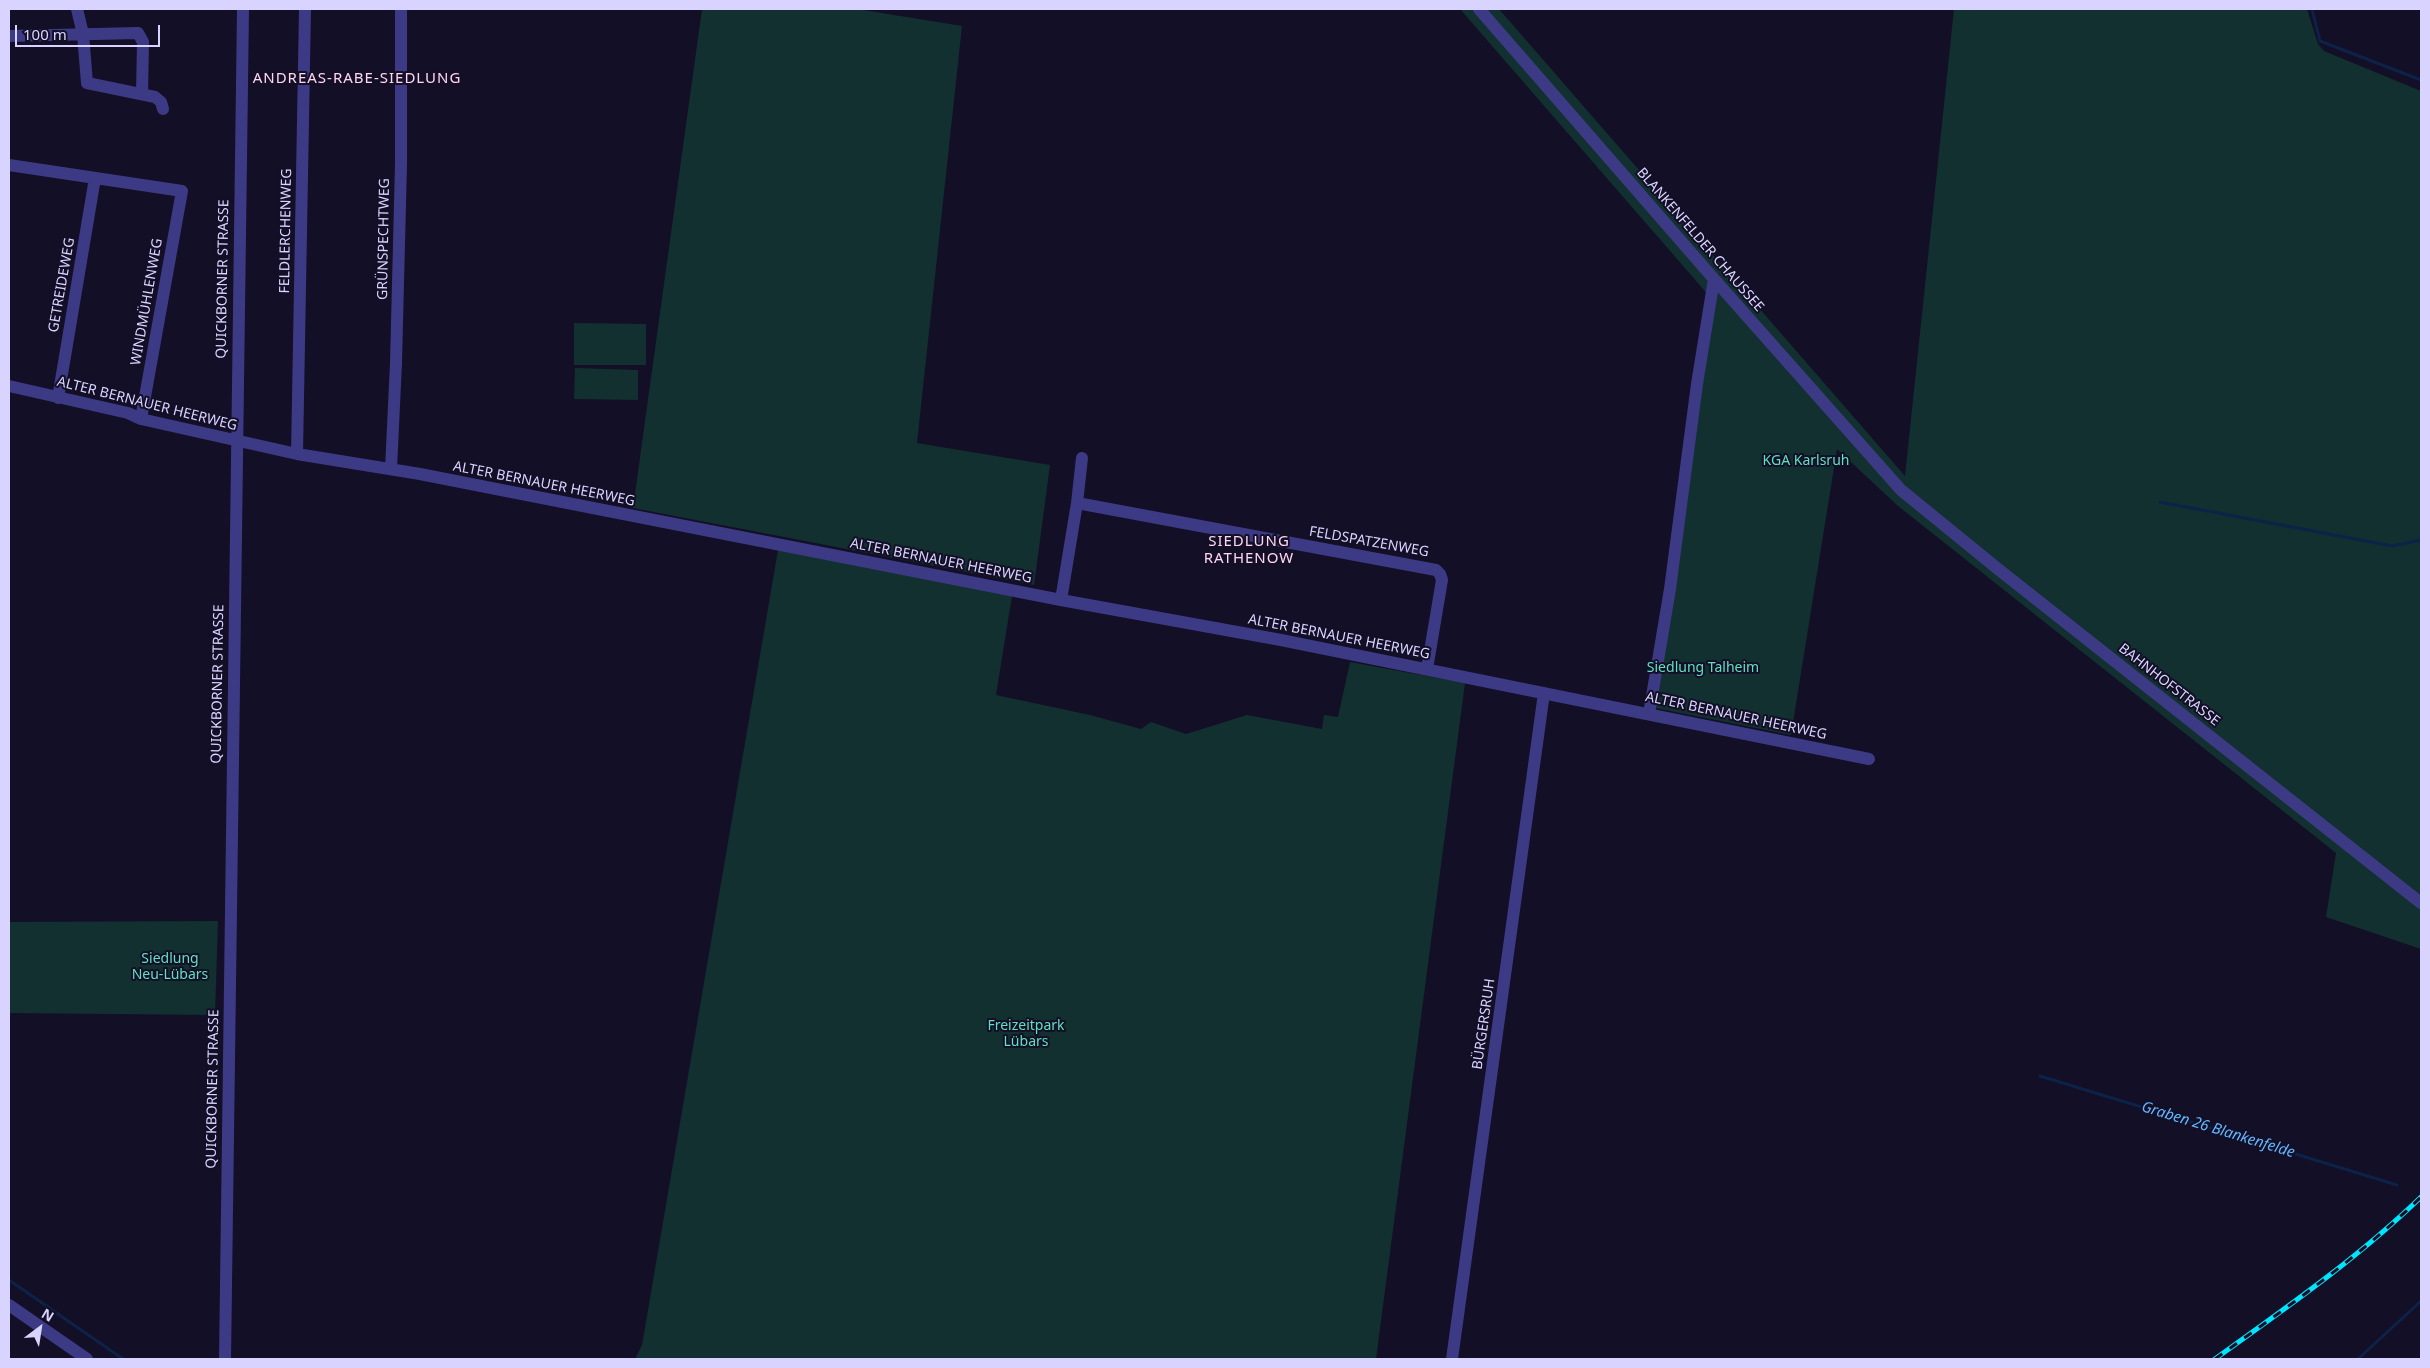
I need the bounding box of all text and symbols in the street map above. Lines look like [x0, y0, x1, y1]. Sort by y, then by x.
scale bar [18, 15, 162, 47]
text: 100 m [23, 24, 67, 44]
district label: ANDREAS-RABE-SIEDLUNG [250, 70, 464, 88]
street label: BLANKENFELDER CHAUSSEE [1633, 165, 1767, 315]
street label: FELDLERCHENWEG [277, 168, 295, 294]
street label: GRÜNSPECHTWEG [375, 178, 393, 300]
street label: QUICKBORNER STRASSE [213, 199, 233, 359]
street label: GETREIDEWEG [45, 236, 79, 334]
street label: WINDMÜHLENWEG [128, 237, 166, 367]
street label: ALTER BERNAUER HEERWEG [55, 373, 239, 435]
park label: KGA Karlsruh [1763, 453, 1849, 469]
street label: ALTER BERNAUER HEERWEG [452, 458, 636, 510]
street label: FELDSPATZENWEG [1308, 523, 1430, 561]
district label: SIEDLUNG RATHENOW [1203, 533, 1295, 568]
street label: ALTER BERNAUER HEERWEG [849, 535, 1033, 587]
street label: QUICKBORNER STRASSE [208, 604, 228, 764]
street label: ALTER BERNAUER HEERWEG [1247, 611, 1431, 663]
street label: BAHNHOFSTRASSE [2115, 640, 2223, 730]
park label: Siedlung Talheim [1647, 660, 1759, 676]
street label: ALTER BERNAUER HEERWEG [1644, 689, 1828, 743]
park label: Siedlung Neu-Lübars [132, 951, 208, 984]
street label: BÜRGERSRUH [1469, 977, 1499, 1071]
street label: QUICKBORNER STRASSE [203, 1009, 223, 1169]
park label: Freizeitpark Lübars [987, 1018, 1065, 1050]
water label: Graben 26 Blankenfelde [2139, 1098, 2297, 1162]
north arrow [15, 1303, 65, 1353]
text: N [38, 1304, 58, 1326]

